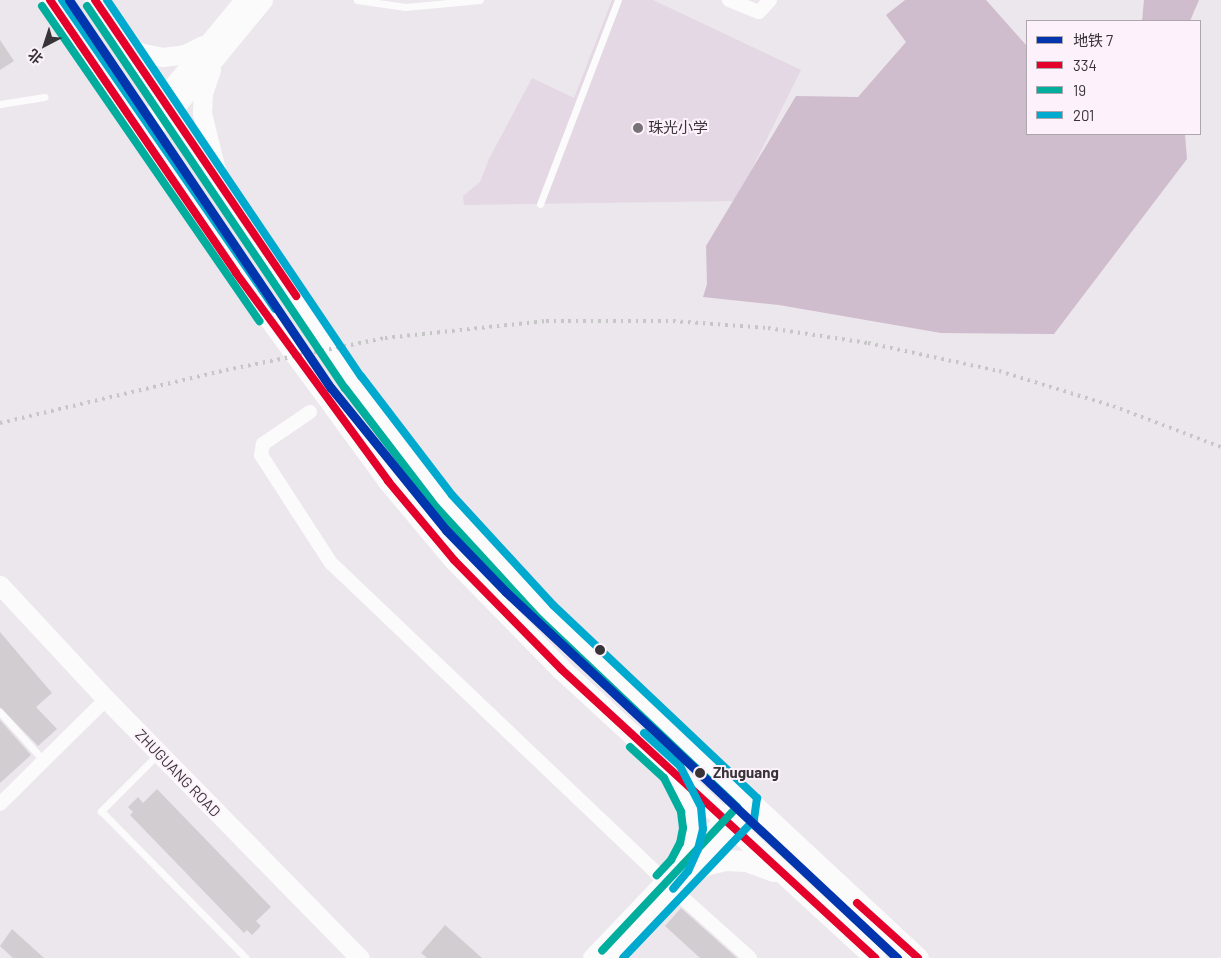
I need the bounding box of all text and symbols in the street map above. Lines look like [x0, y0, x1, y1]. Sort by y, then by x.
north arrow [20, 20, 70, 70]
legend [1026, 20, 1201, 135]
text: 地铁 7 [1073, 31, 1113, 49]
text: 北 [24, 46, 46, 68]
text: 334 [1073, 56, 1097, 74]
text: 19 [1073, 81, 1086, 99]
text: 201 [1073, 106, 1094, 124]
place label: 珠光小学 [648, 119, 708, 137]
marker: 珠光小学 [632, 122, 644, 134]
unlabelled marker [595, 645, 605, 655]
street label: ZHUGUANG ROAD [132, 726, 224, 820]
marker: Zhuguang [691, 764, 709, 782]
place label: Zhuguang [713, 764, 779, 782]

